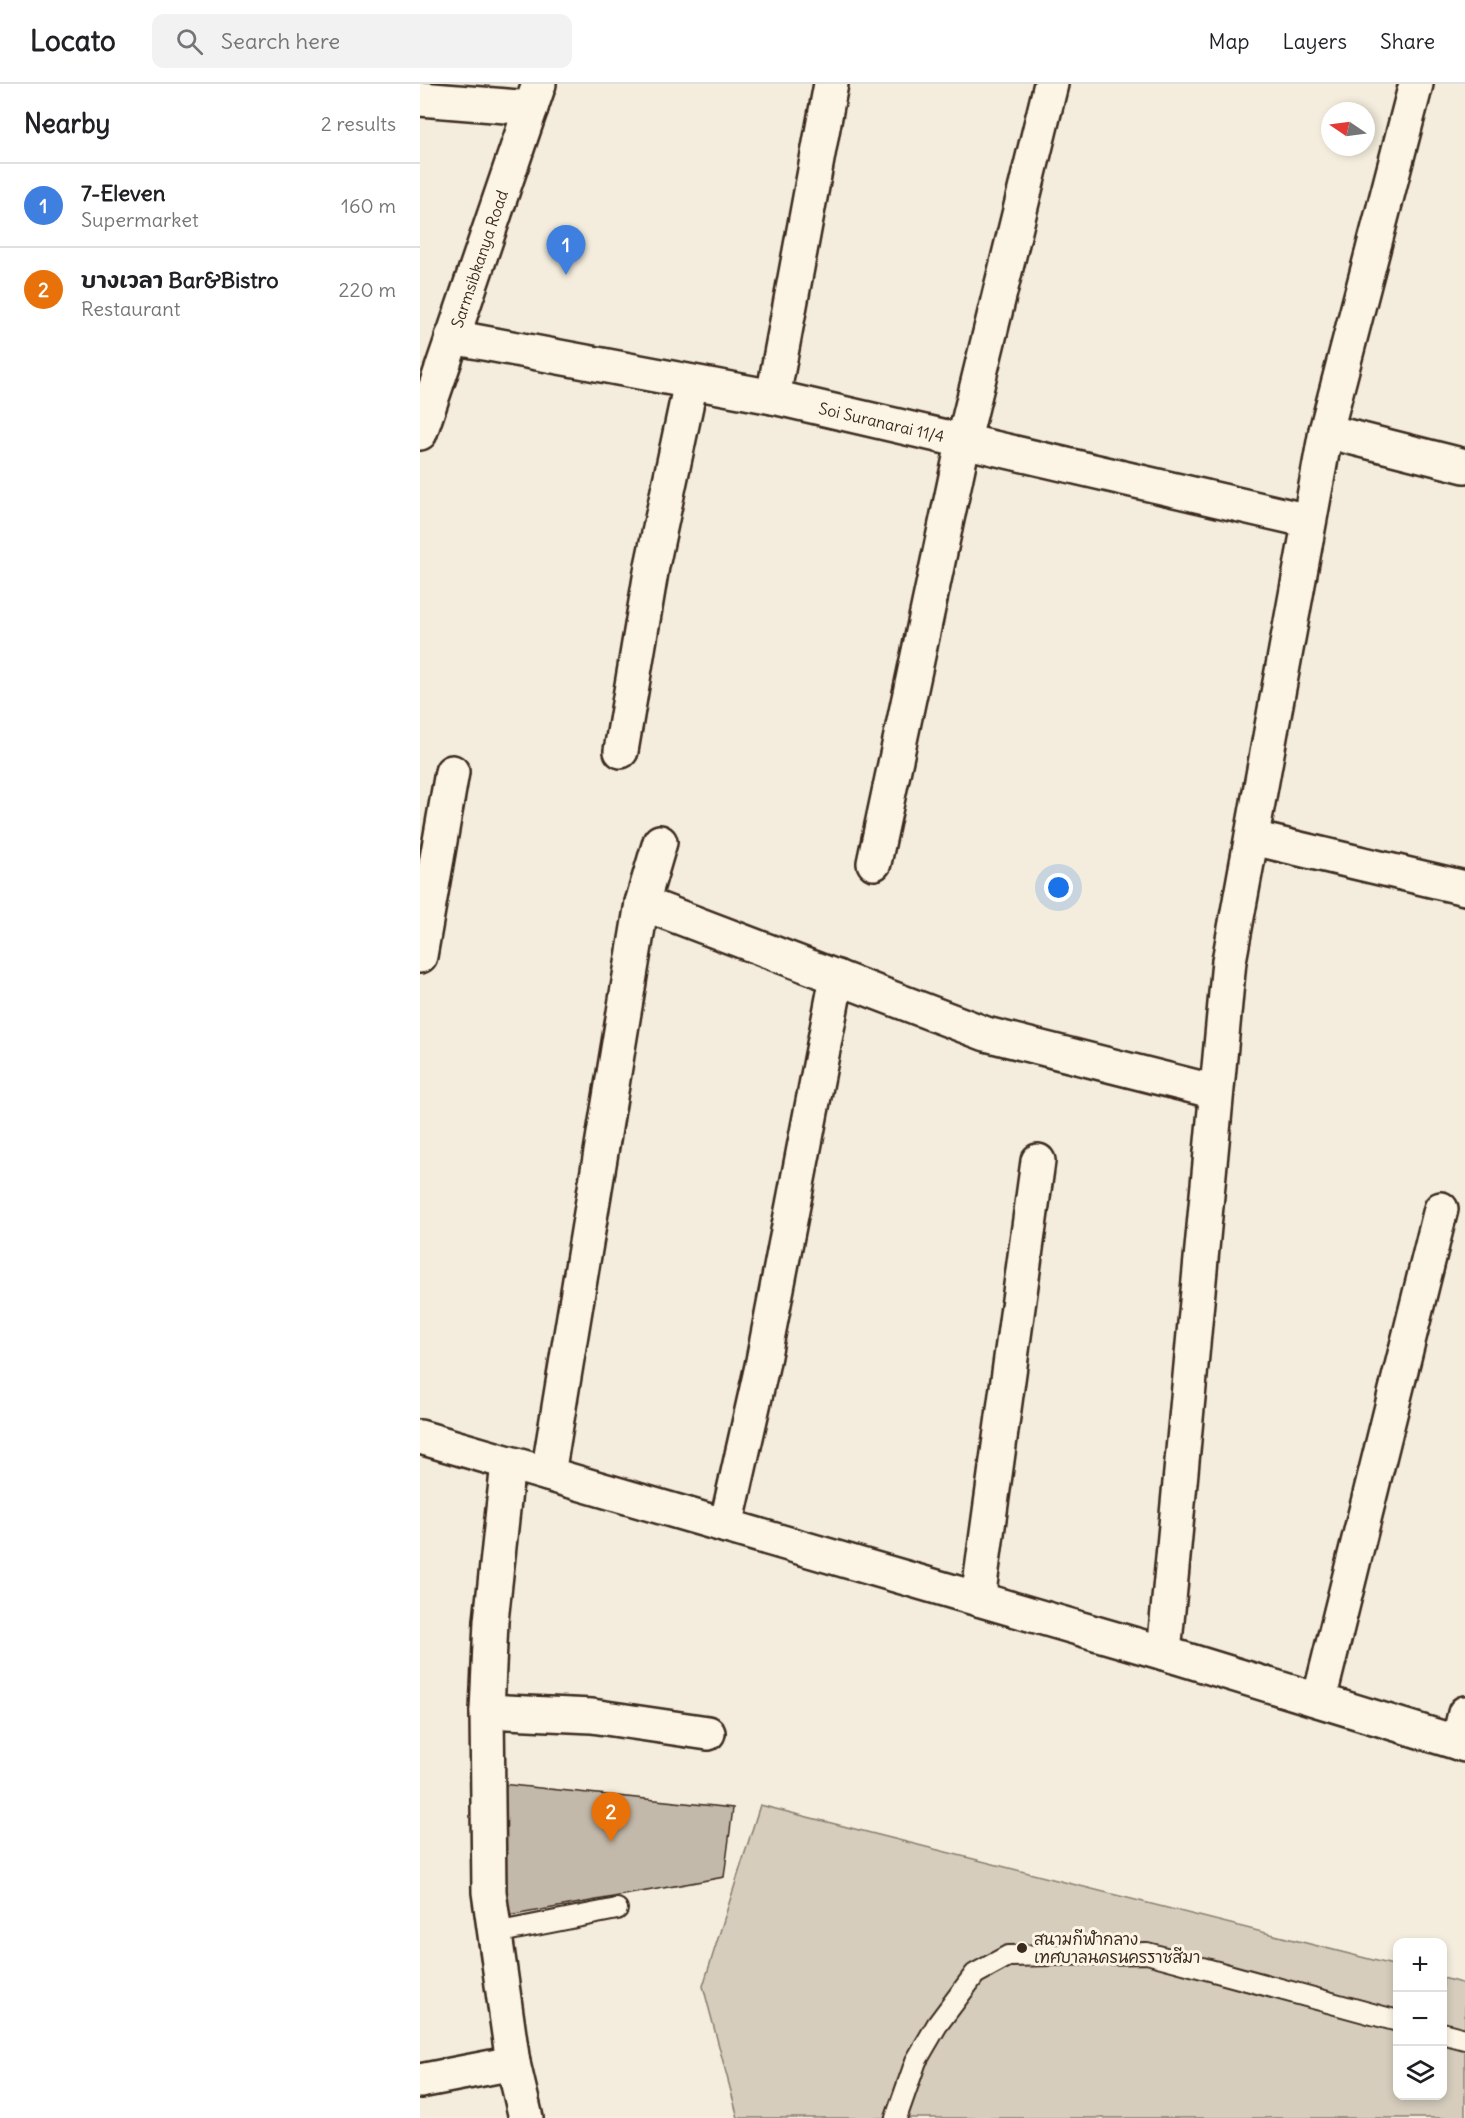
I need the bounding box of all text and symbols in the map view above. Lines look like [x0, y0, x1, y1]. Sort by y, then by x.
search box [152, 14, 572, 68]
text: Locato [30, 23, 116, 59]
icon: search [173, 25, 206, 58]
text: Search here [221, 27, 340, 55]
text: Map [1209, 28, 1249, 55]
text: Layers [1282, 28, 1347, 55]
text: Share [1380, 28, 1435, 55]
north arrow [1321, 102, 1375, 156]
text: Nearby [24, 107, 110, 140]
text: 2 results [321, 111, 396, 136]
text: 7-Eleven [81, 179, 165, 207]
street label: Sarmsibkanya Road [447, 187, 512, 330]
text: 1 [40, 193, 47, 218]
text: 160 m [341, 193, 396, 218]
text: Supermarket [81, 207, 199, 232]
pin: 1 [546, 226, 586, 275]
text: บางเวลา Bar&Bistro [81, 266, 279, 294]
text: 2 [38, 277, 49, 302]
text: 220 m [339, 277, 396, 302]
text: Restaurant [81, 296, 180, 321]
street label: Soi Suranarai 11/4 [817, 398, 946, 446]
your location [1044, 873, 1073, 902]
pin: 2 [592, 1792, 630, 1842]
place label: สนามกีฬากลาง เทศบาลนครนครราชสีมา [1034, 1929, 1200, 1967]
map controls [1393, 1938, 1447, 2100]
button: + [1393, 1938, 1447, 1992]
marker: สนามกีฬากลาง เทศบาลนครนครราชสีมา [1015, 1941, 1029, 1955]
button: − [1393, 1992, 1447, 2046]
button: layers [1393, 2046, 1447, 2100]

